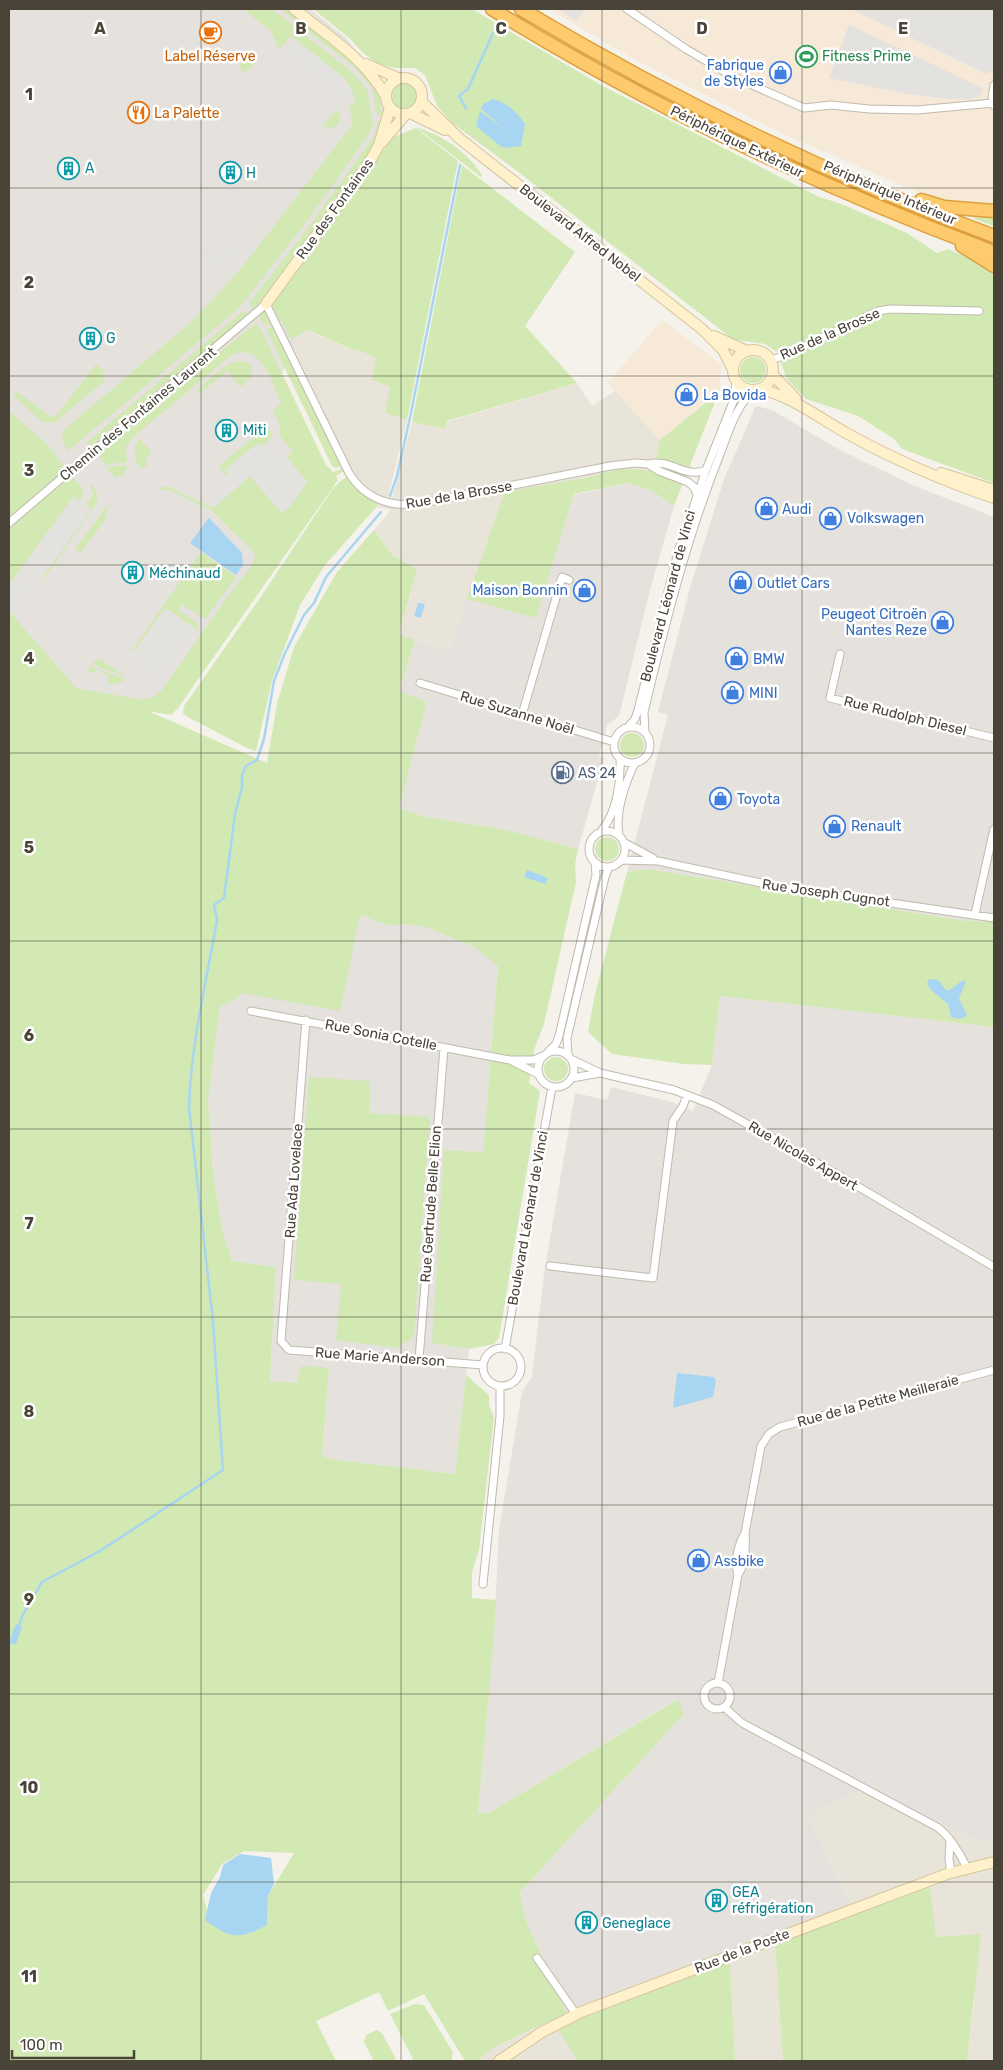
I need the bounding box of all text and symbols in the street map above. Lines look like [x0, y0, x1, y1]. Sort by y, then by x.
text: A [94, 19, 106, 38]
text: B [295, 19, 307, 38]
text: C [495, 19, 507, 38]
text: D [696, 19, 708, 38]
text: E [898, 19, 908, 38]
cafe icon: Label Réserve [198, 21, 222, 45]
sports icon: Fitness Prime [794, 44, 818, 68]
place label: Label Réserve [164, 48, 256, 65]
place label: Fitness Prime [822, 48, 911, 65]
place label: Fabrique de Styles [704, 57, 764, 90]
shop icon: Fabrique de Styles [768, 61, 792, 85]
text: 1 [25, 85, 33, 104]
restaurant icon: La Palette [126, 101, 150, 125]
street label: Périphérique Extérieur [667, 102, 807, 182]
place label: La Palette [154, 105, 220, 122]
street label: Rue des Fontaines [293, 155, 377, 263]
building icon: A [57, 156, 81, 180]
street label: Périphérique Intérieur [821, 157, 960, 229]
place label: A [85, 160, 95, 177]
building icon: H [218, 161, 242, 185]
place label: H [246, 165, 256, 182]
street label: Boulevard Alfred Nobel [516, 180, 644, 286]
text: 2 [24, 273, 34, 292]
street label: Rue de la Brosse [777, 304, 883, 364]
building icon: G [78, 326, 102, 350]
place label: G [106, 330, 116, 347]
street label: Chemin des Fontaines Laurent [56, 343, 220, 484]
shop icon: La Bovida [675, 383, 699, 407]
place label: La Bovida [703, 387, 766, 404]
building icon: Miti [215, 418, 239, 442]
place label: Miti [243, 422, 266, 439]
text: 3 [24, 461, 34, 480]
street label: Rue de la Brosse [404, 477, 514, 513]
shop icon: Audi [754, 497, 778, 521]
place label: Audi [782, 501, 811, 518]
shop icon: Volkswagen [819, 506, 843, 530]
street label: Boulevard Léonard de Vinci [637, 508, 699, 684]
place label: Volkswagen [847, 510, 924, 527]
building icon: Méchinaud [121, 561, 145, 585]
place label: Méchinaud [149, 565, 221, 582]
shop icon: Outlet Cars [729, 571, 753, 595]
place label: Outlet Cars [757, 575, 830, 592]
shop icon: Maison Bonnin [572, 578, 596, 602]
place label: Maison Bonnin [472, 582, 568, 599]
place label: Peugeot Citroën Nantes Reze [821, 606, 927, 639]
shop icon: Peugeot Citroën Nantes Reze [931, 610, 955, 634]
shop icon: BMW [725, 647, 749, 671]
text: 4 [24, 649, 35, 668]
place label: BMW [753, 651, 785, 668]
shop icon: MINI [721, 681, 745, 705]
place label: MINI [749, 685, 778, 702]
street label: Rue Suzanne Noël [458, 688, 576, 738]
street label: Rue Rudolph Diesel [842, 693, 968, 739]
fuel station icon: AS 24 [550, 761, 574, 785]
place label: AS 24 [578, 765, 616, 782]
shop icon: Toyota [709, 787, 733, 811]
place label: Toyota [737, 791, 780, 808]
shop icon: Renault [823, 814, 847, 838]
place label: Renault [851, 818, 902, 835]
text: 5 [24, 838, 34, 857]
street label: Rue Joseph Cugnot [761, 876, 892, 910]
street label: Rue Sonia Cotelle [323, 1016, 439, 1054]
text: 6 [24, 1026, 34, 1045]
street label: Rue Nicolas Appert [745, 1118, 861, 1195]
street label: Rue Ada Lovelace [282, 1123, 306, 1239]
street label: Rue Gertrude Belle Elion [417, 1125, 445, 1283]
street label: Boulevard Léonard de Vinci [504, 1129, 552, 1307]
text: 7 [24, 1214, 34, 1233]
street label: Rue Marie Anderson [314, 1344, 446, 1370]
street label: Rue de la Petite Meilleraie [795, 1371, 961, 1431]
text: 8 [24, 1402, 35, 1421]
shop icon: Assbike [686, 1549, 710, 1573]
place label: Assbike [714, 1553, 764, 1570]
text: 9 [24, 1590, 34, 1609]
text: 10 [20, 1778, 39, 1797]
place label: GEA réfrigération [732, 1884, 814, 1917]
building icon: GEA réfrigération [704, 1888, 728, 1912]
building icon: Geneglace [574, 1911, 598, 1935]
place label: Geneglace [602, 1915, 671, 1932]
street label: Rue de la Poste [692, 1925, 792, 1977]
text: 11 [21, 1967, 37, 1986]
scale bar [12, 2028, 135, 2060]
text: 100 m [20, 2036, 62, 2054]

